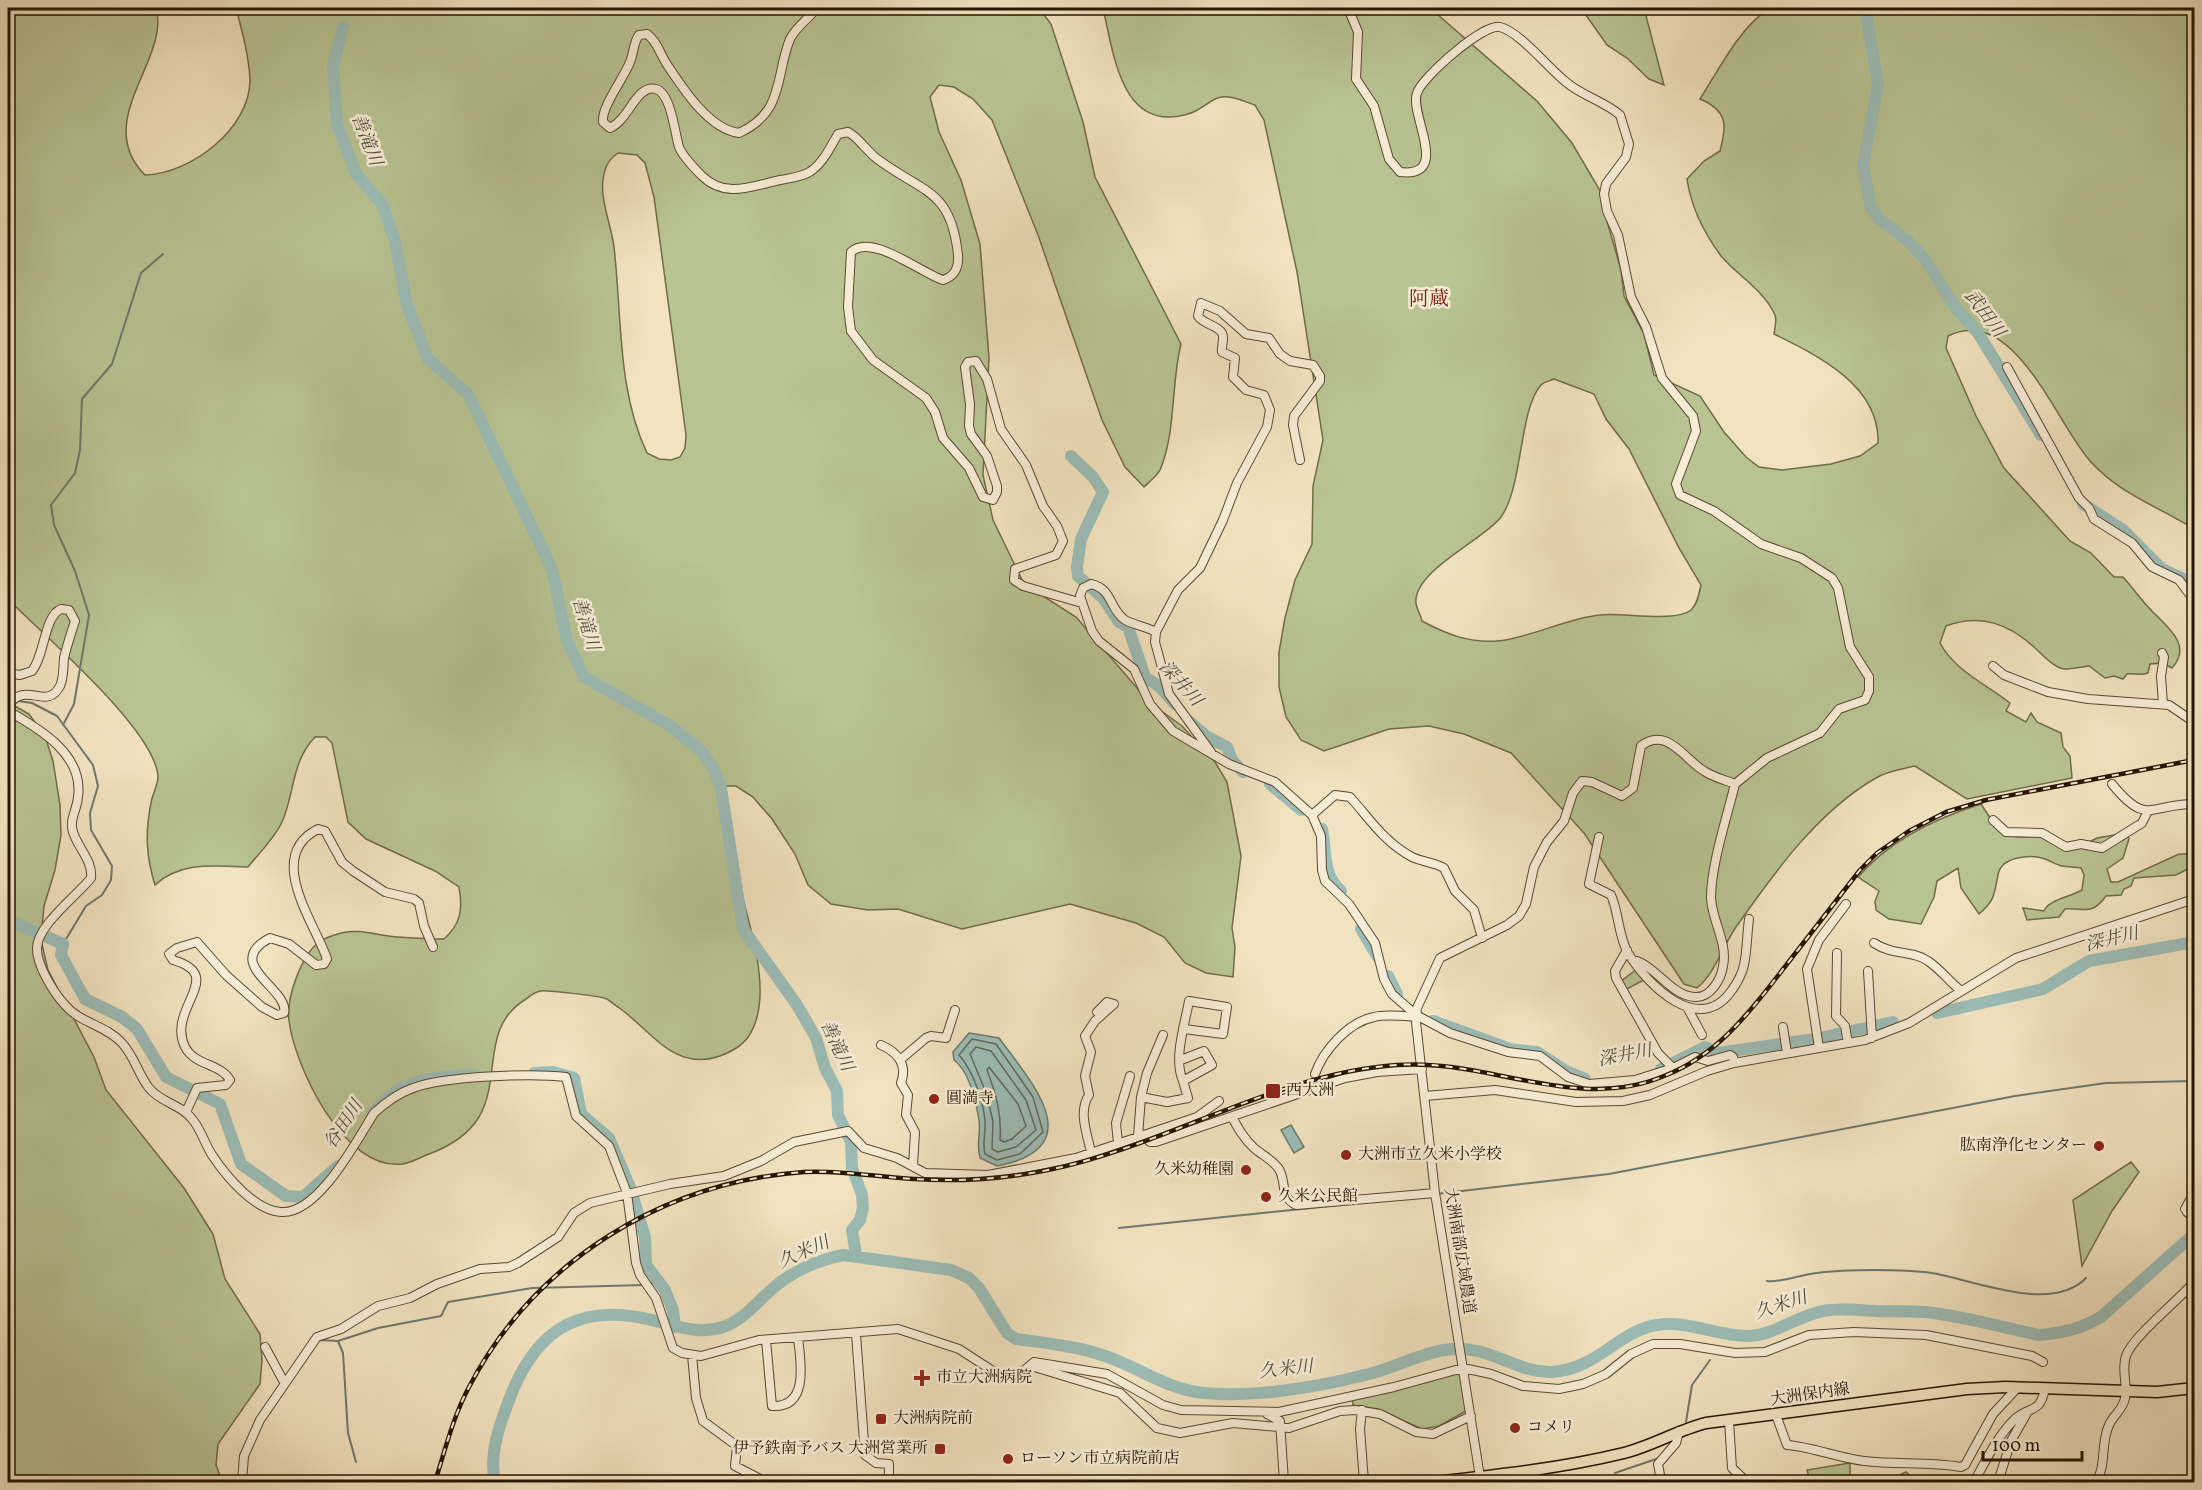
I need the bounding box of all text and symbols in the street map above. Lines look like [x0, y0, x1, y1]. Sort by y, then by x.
water label: 善滝川 [345, 110, 388, 172]
water label: 武田川 [1958, 285, 2011, 345]
district label: 阿蔵 [1409, 286, 1449, 314]
water label: 善滝川 [565, 595, 605, 655]
water label: 深井川 [1153, 656, 1209, 714]
water label: 深井川 [2083, 921, 2143, 958]
water label: 善滝川 [813, 1016, 860, 1078]
water label: 深井川 [1596, 1038, 1656, 1073]
place label: 西大洲 [1286, 1080, 1334, 1102]
marker: 西大洲 [1264, 1082, 1282, 1100]
place label: 圓満寺 [946, 1088, 994, 1110]
marker: 圓満寺 [927, 1092, 941, 1106]
water label: 谷田川 [319, 1094, 371, 1154]
place label: 肱南浄化センター [1960, 1135, 2087, 1157]
marker: 肱南浄化センター [2092, 1139, 2106, 1153]
place label: 大洲市立久米小学校 [1358, 1144, 1502, 1166]
marker: 大洲市立久米小学校 [1339, 1148, 1353, 1162]
place label: 久米幼稚園 [1154, 1159, 1234, 1181]
marker: 久米幼稚園 [1239, 1163, 1253, 1177]
place label: 久米公民館 [1278, 1186, 1358, 1208]
street label: 大洲南部広域農道 [1438, 1186, 1480, 1316]
marker: 久米公民館 [1259, 1190, 1273, 1204]
water label: 久米川 [774, 1230, 836, 1275]
water label: 久米川 [1751, 1285, 1812, 1326]
water label: 久米川 [1258, 1355, 1316, 1385]
place label: 市立大洲病院 [936, 1367, 1032, 1389]
marker: 市立大洲病院 [913, 1369, 931, 1387]
street label: 大洲保内線 [1769, 1379, 1851, 1411]
place label: 大洲病院前 [893, 1408, 973, 1430]
marker: 大洲病院前 [874, 1412, 888, 1426]
place label: コメリ [1527, 1417, 1575, 1439]
marker: コメリ [1508, 1421, 1522, 1435]
scale bar [1983, 1424, 2082, 1462]
text: 100 m [1992, 1434, 2041, 1459]
place label: 伊予鉄南予バス 大洲営業所 [733, 1438, 928, 1460]
marker: 伊予鉄南予バス 大洲営業所 [933, 1442, 947, 1456]
place label: ローソン市立病院前店 [1020, 1448, 1179, 1470]
marker: ローソン市立病院前店 [1001, 1452, 1015, 1466]

